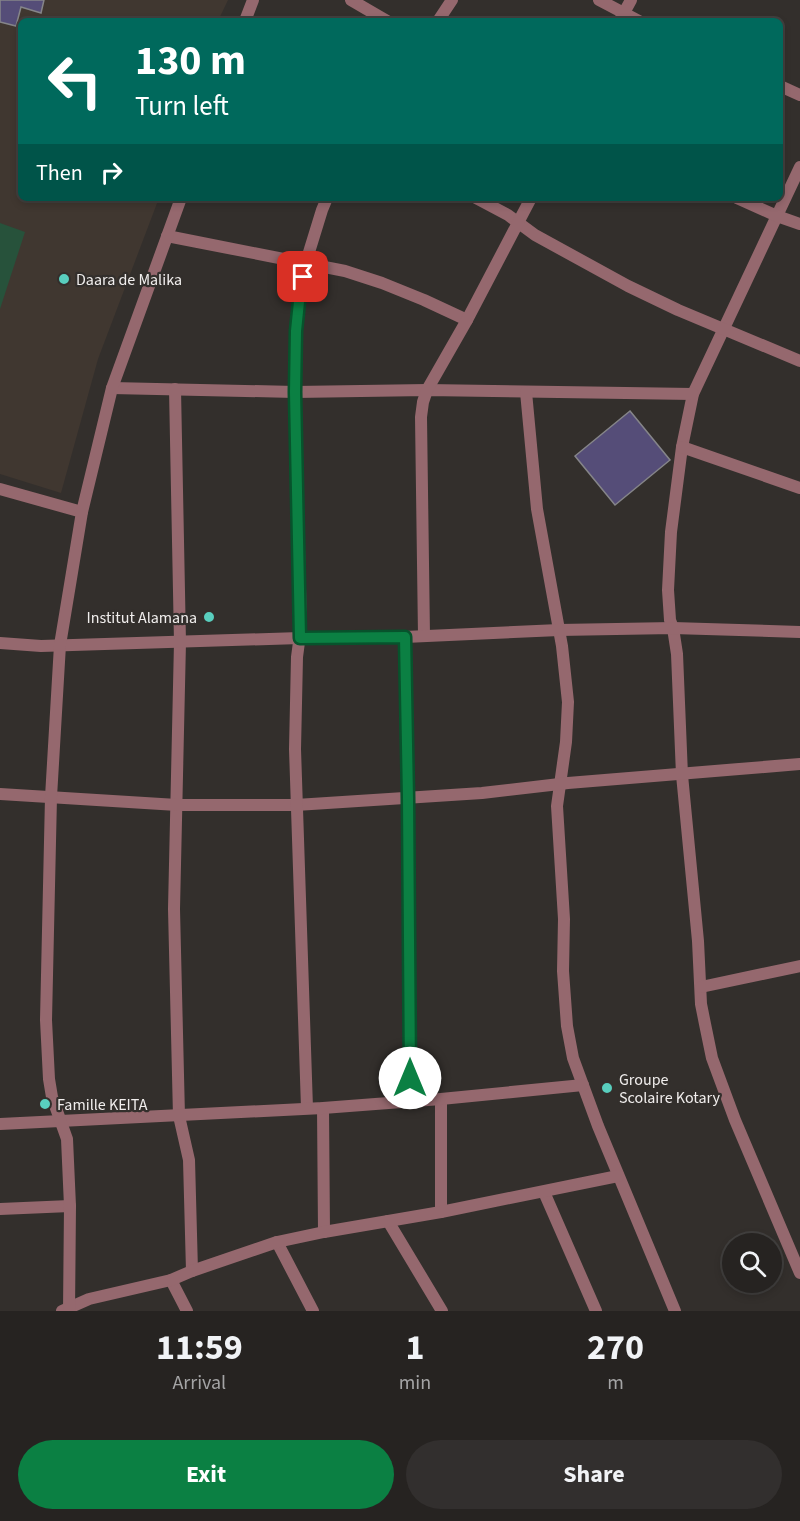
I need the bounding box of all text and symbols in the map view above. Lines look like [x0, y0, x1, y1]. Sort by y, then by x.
text: 130 m [135, 31, 246, 91]
icon: left [36, 42, 114, 120]
text: Turn left [135, 87, 229, 126]
icon: right [95, 156, 128, 189]
text: Then [36, 157, 83, 189]
pin [277, 251, 328, 302]
icon: arrive [286, 260, 319, 293]
place label: Daara de Malika [76, 269, 182, 291]
marker: Daara de Malika [57, 272, 71, 286]
place label: Institut Alamana [87, 607, 197, 629]
marker: Institut Alamana [202, 610, 216, 624]
position arrow [378, 1046, 442, 1110]
place label: Groupe Scolaire Kotary [619, 1069, 720, 1109]
marker: Groupe Scolaire Kotary [600, 1081, 614, 1095]
place label: Famille KEITA [57, 1094, 148, 1116]
marker: Famille KEITA [38, 1097, 52, 1111]
map controls [722, 1233, 782, 1293]
button: search [722, 1233, 782, 1293]
text: 11:59 [156, 1322, 243, 1373]
text: 1 [405, 1322, 424, 1373]
text: 270 [587, 1322, 644, 1373]
text: Arrival [172, 1369, 226, 1397]
text: min [399, 1369, 431, 1397]
text: m [607, 1369, 624, 1397]
button: Exit [18, 1440, 394, 1509]
button: Share [406, 1440, 782, 1509]

